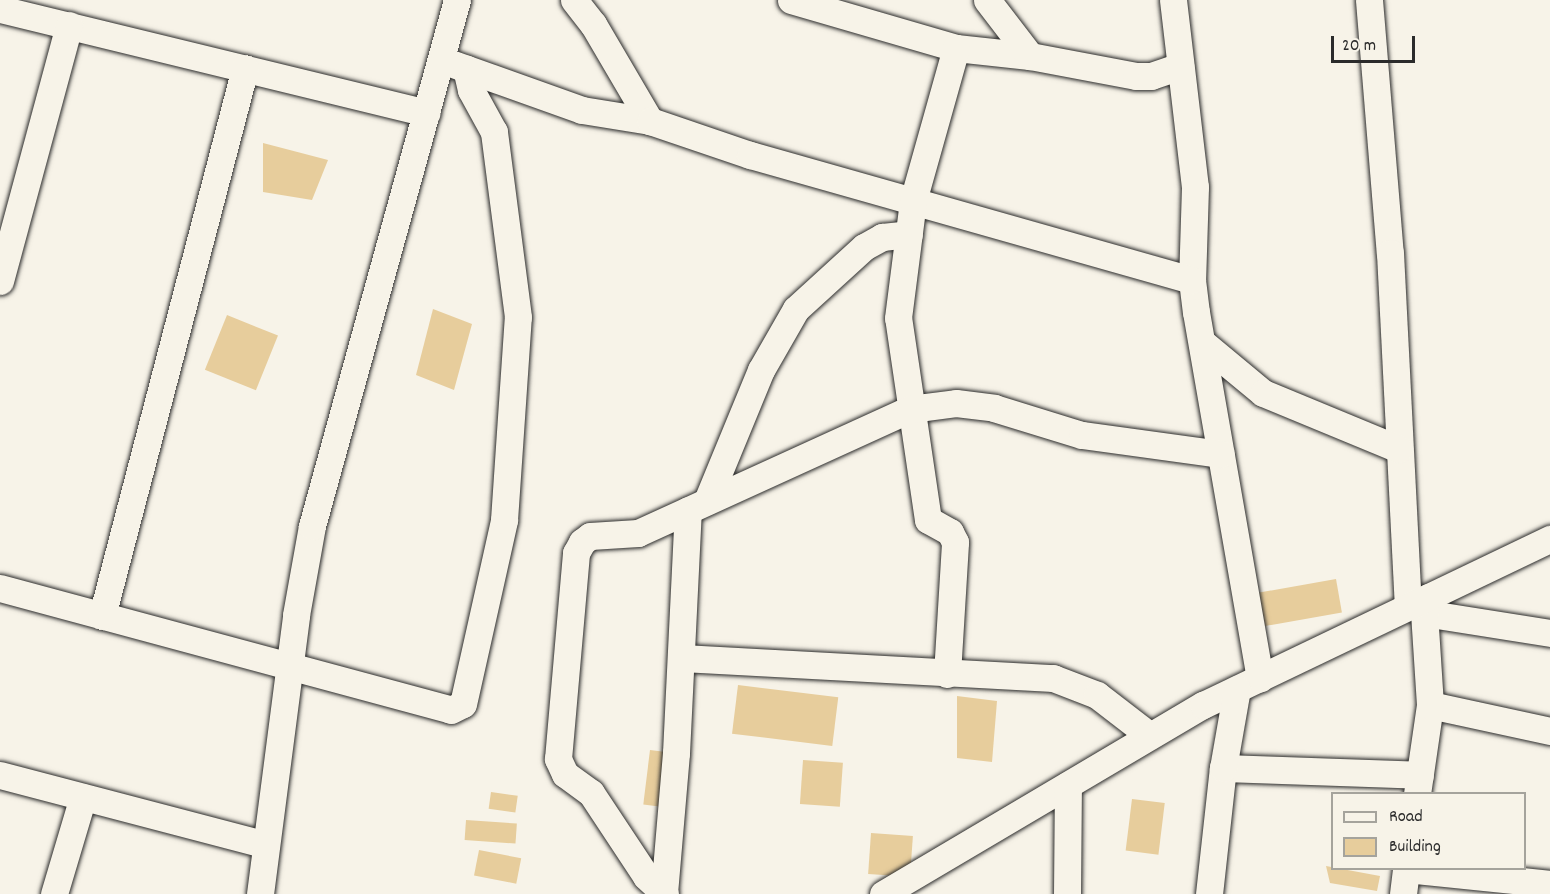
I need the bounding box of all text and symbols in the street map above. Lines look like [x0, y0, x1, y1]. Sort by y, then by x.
scale bar [1334, 24, 1418, 62]
text: 20 m [1342, 34, 1376, 59]
legend [1331, 792, 1526, 870]
text: Road [1389, 805, 1423, 830]
text: Building [1389, 835, 1441, 860]

